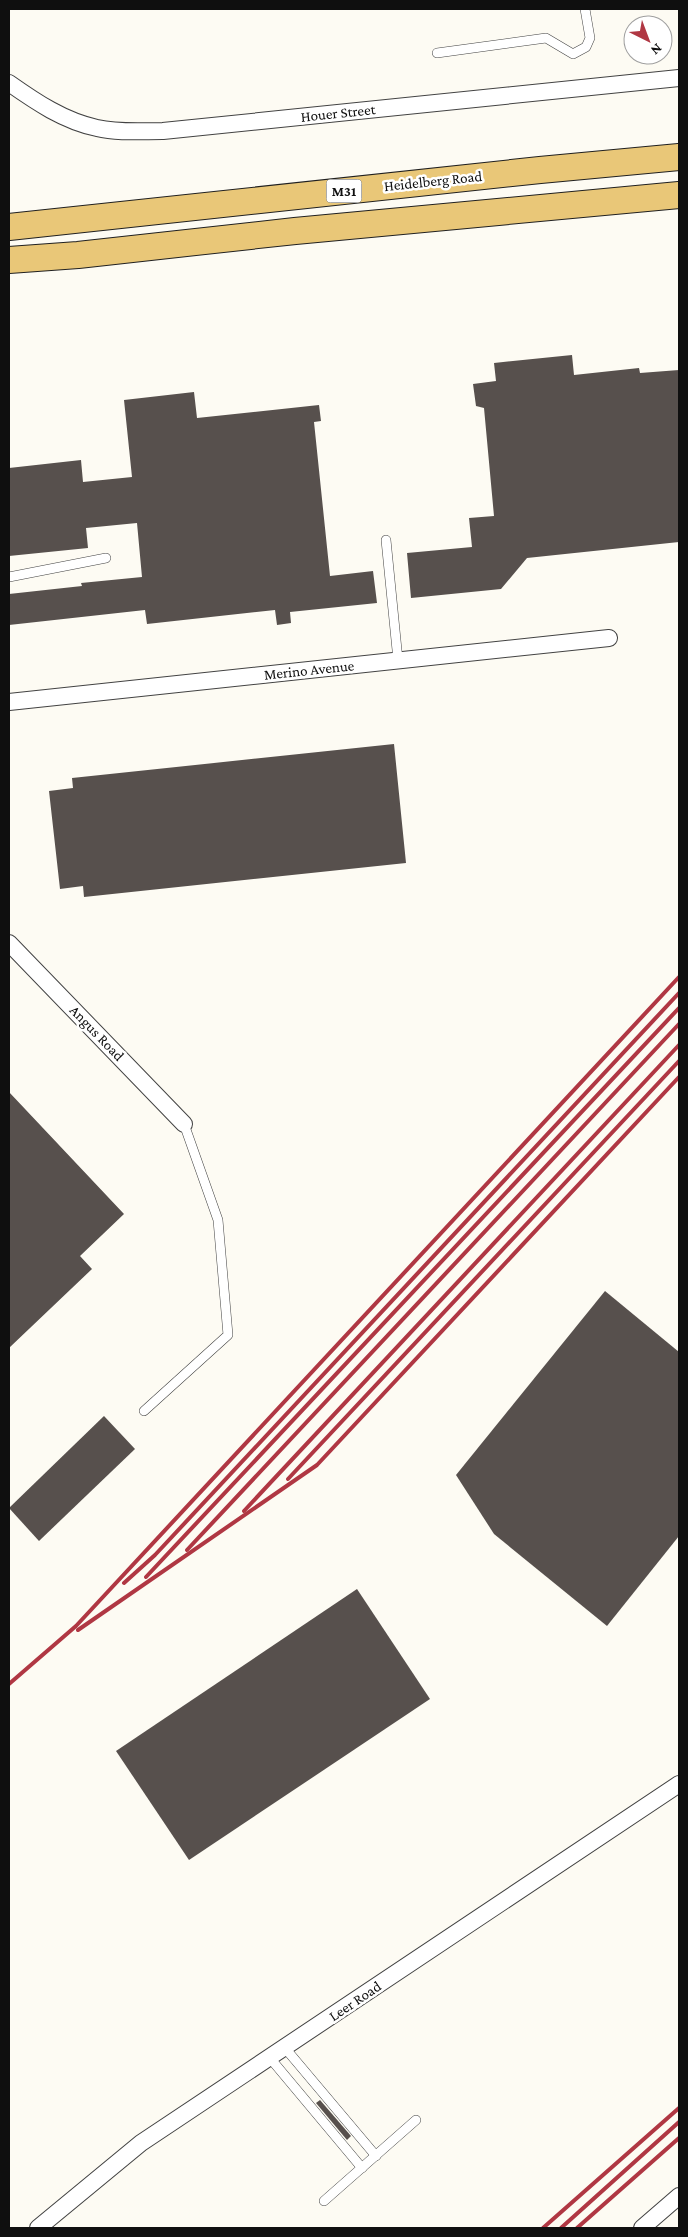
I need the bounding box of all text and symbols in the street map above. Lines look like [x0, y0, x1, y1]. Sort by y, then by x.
north arrow [623, 15, 673, 65]
text: N [647, 41, 666, 59]
street label: Houer Street [300, 101, 377, 125]
street label: Heidelberg Road [383, 168, 483, 195]
road number: M31 [326, 180, 362, 202]
street label: Merino Avenue [263, 657, 355, 683]
street label: Angus Road [66, 1002, 127, 1065]
street label: Leer Road [326, 1978, 384, 2024]

